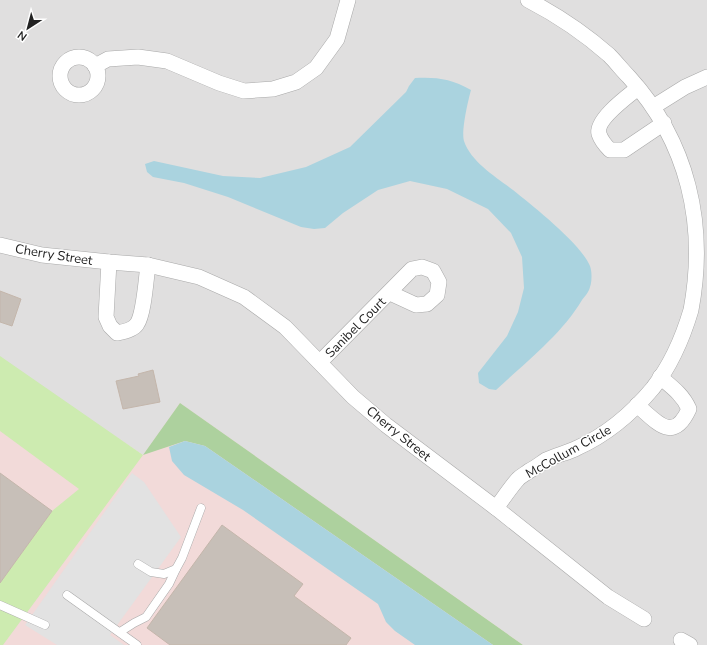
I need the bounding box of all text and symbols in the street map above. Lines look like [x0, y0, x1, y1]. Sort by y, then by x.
north arrow [8, 8, 48, 48]
text: N [15, 27, 30, 44]
street label: Cherry Street [14, 240, 94, 270]
street label: Sanibel Court [321, 293, 390, 362]
street label: Cherry Street [362, 402, 435, 466]
street label: McCollum Circle [523, 421, 615, 483]

